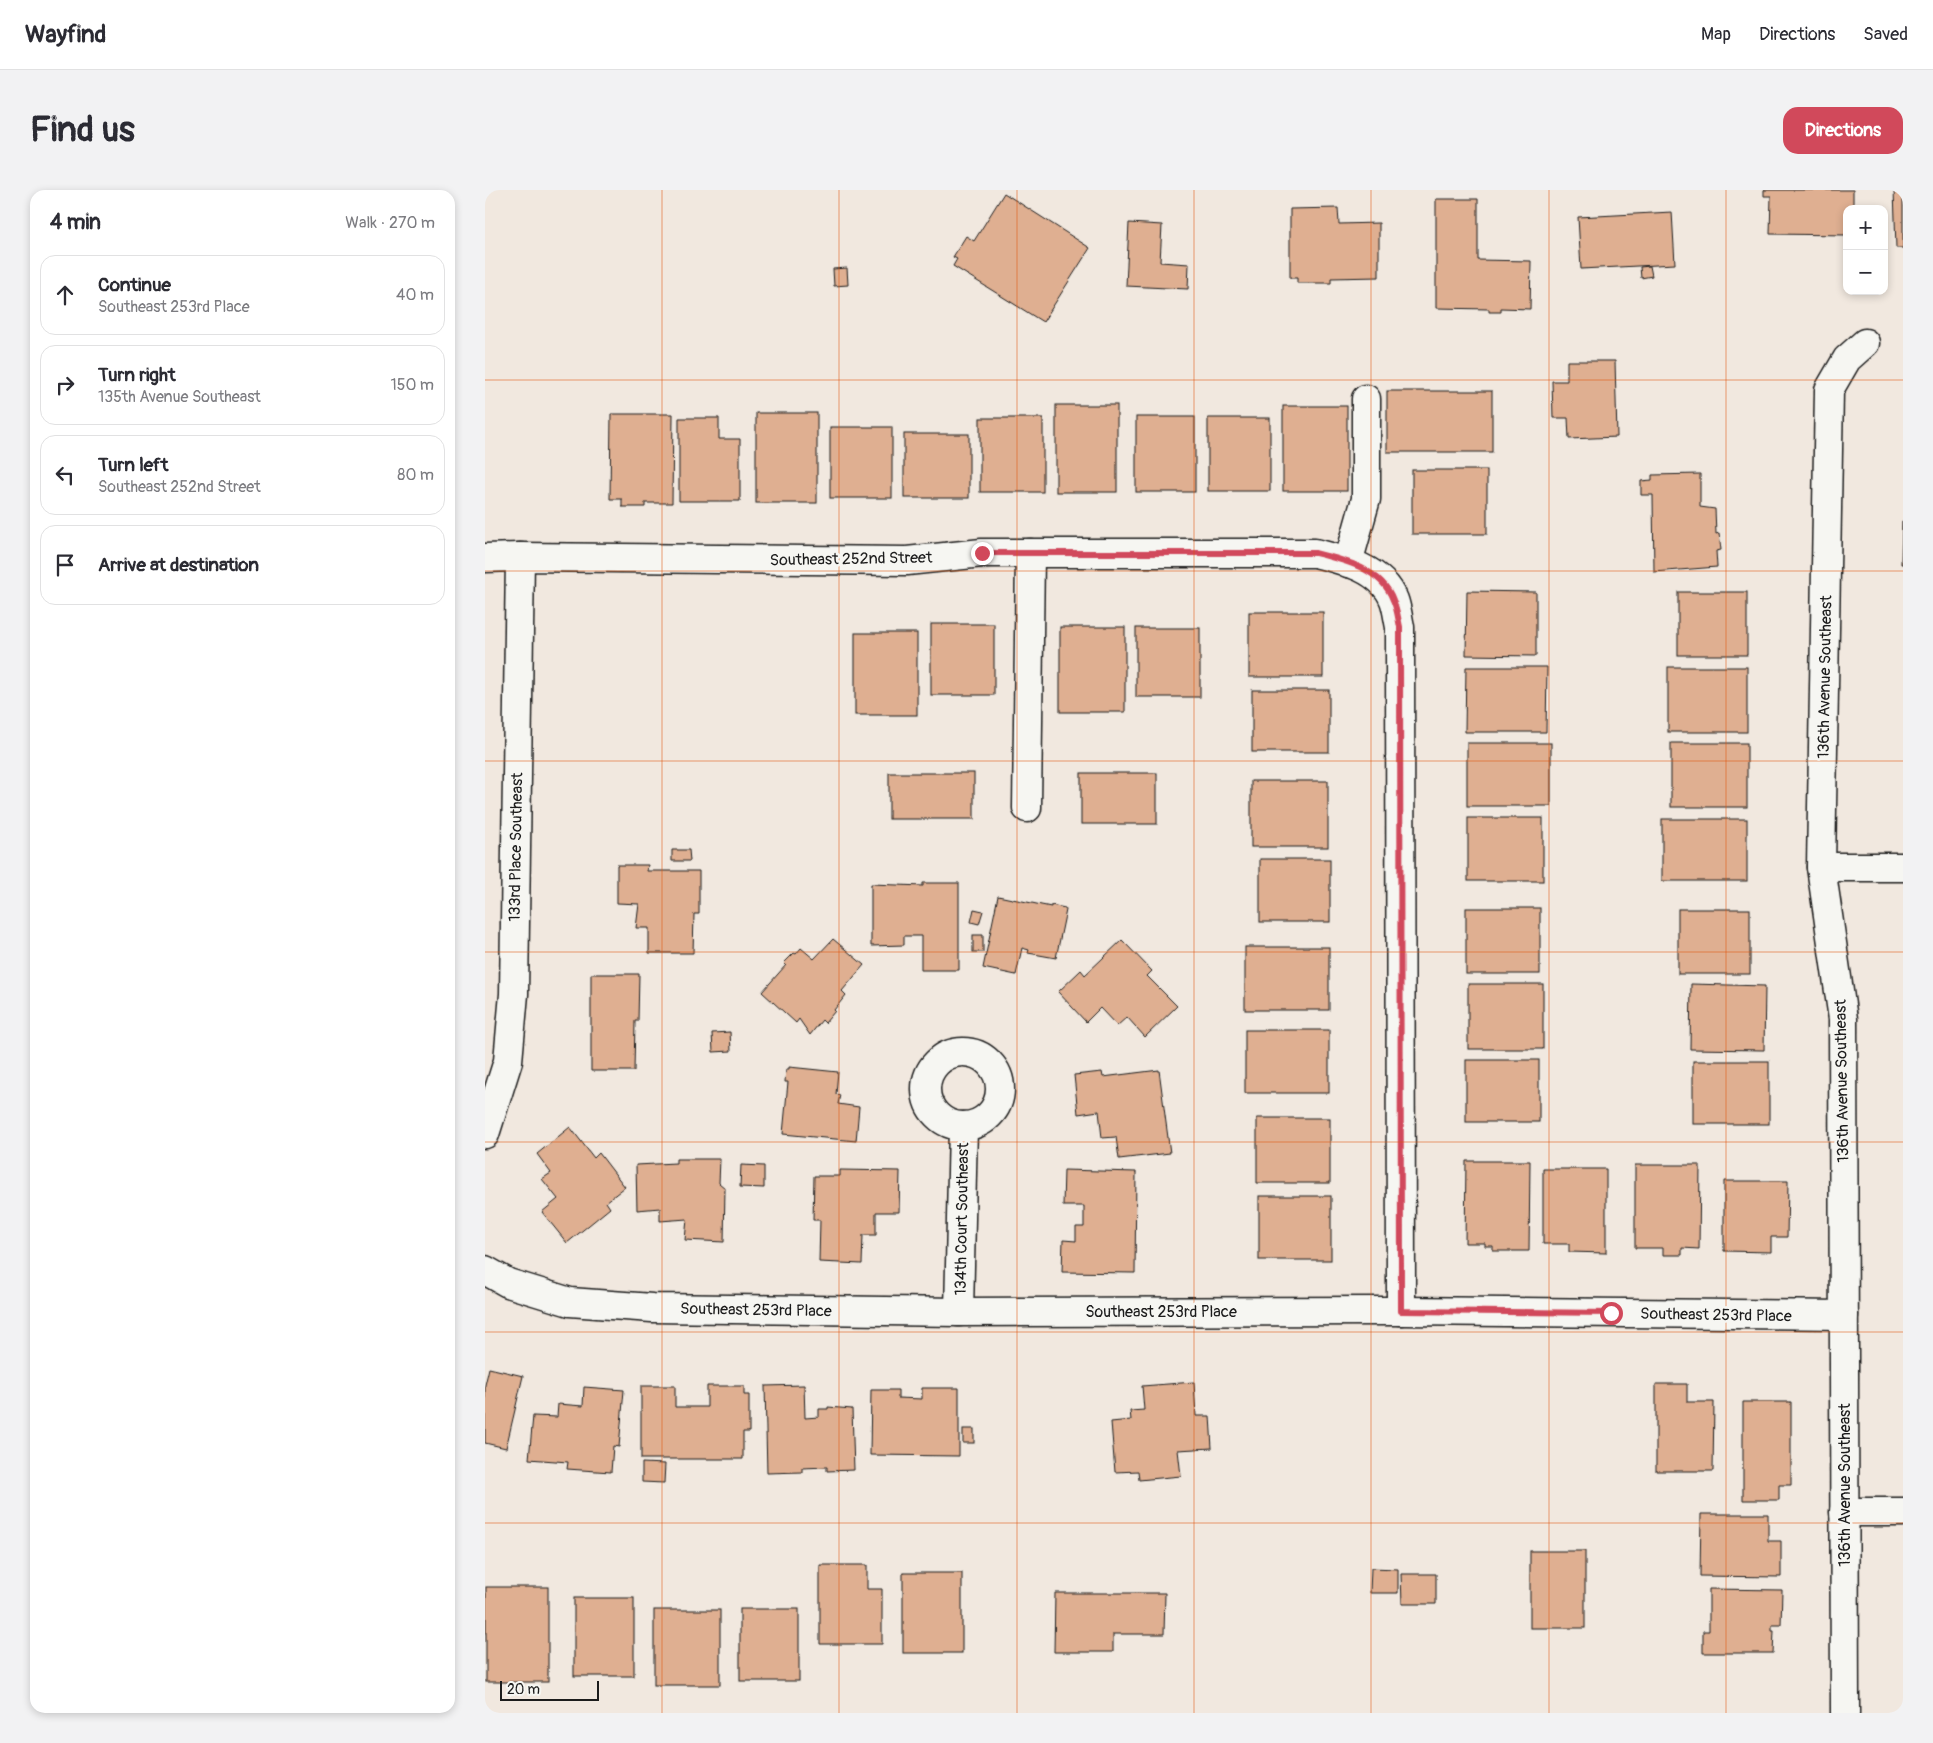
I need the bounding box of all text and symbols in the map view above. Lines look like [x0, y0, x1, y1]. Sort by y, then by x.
text: Wayfind [25, 20, 106, 49]
text: Map [1701, 23, 1731, 46]
text: Directions [1759, 23, 1835, 46]
text: Saved [1863, 23, 1908, 46]
button: Directions [1783, 107, 1903, 154]
text: Find us [30, 108, 135, 152]
map controls [1843, 205, 1888, 295]
button: + [1843, 205, 1888, 250]
text: 4 min [50, 209, 101, 236]
text: Walk · 270 m [345, 213, 435, 233]
button: − [1843, 250, 1888, 295]
text: Continue [98, 273, 171, 297]
icon: ahead [51, 281, 79, 309]
text: 40 m [396, 285, 434, 305]
text: Southeast 253rd Place [98, 297, 250, 317]
text: Turn right [98, 363, 176, 387]
icon: right [51, 371, 79, 399]
text: 150 m [390, 375, 434, 395]
text: 135th Avenue Southeast [98, 387, 261, 407]
text: Turn left [98, 453, 168, 477]
icon: left [51, 461, 79, 489]
text: 80 m [397, 465, 434, 485]
text: Southeast 252nd Street [98, 477, 261, 497]
route end [971, 542, 994, 565]
street label: Southeast 252nd Street [770, 548, 933, 570]
icon: arrive [51, 551, 79, 579]
text: Arrive at destination [98, 553, 259, 577]
street label: 136th Avenue Southeast [1814, 595, 1836, 759]
street label: 133rd Place Southeast [505, 772, 527, 922]
street label: 136th Avenue Southeast [1831, 999, 1853, 1163]
street label: 134th Court Southeast [951, 1142, 973, 1296]
street label: Southeast 253rd Place [680, 1299, 832, 1321]
street label: Southeast 253rd Place [1085, 1302, 1237, 1322]
route start [1600, 1302, 1623, 1325]
street label: Southeast 253rd Place [1640, 1304, 1792, 1326]
street label: 136th Avenue Southeast [1835, 1403, 1855, 1567]
scale bar [500, 1678, 599, 1701]
text: 20 m [507, 1681, 540, 1698]

